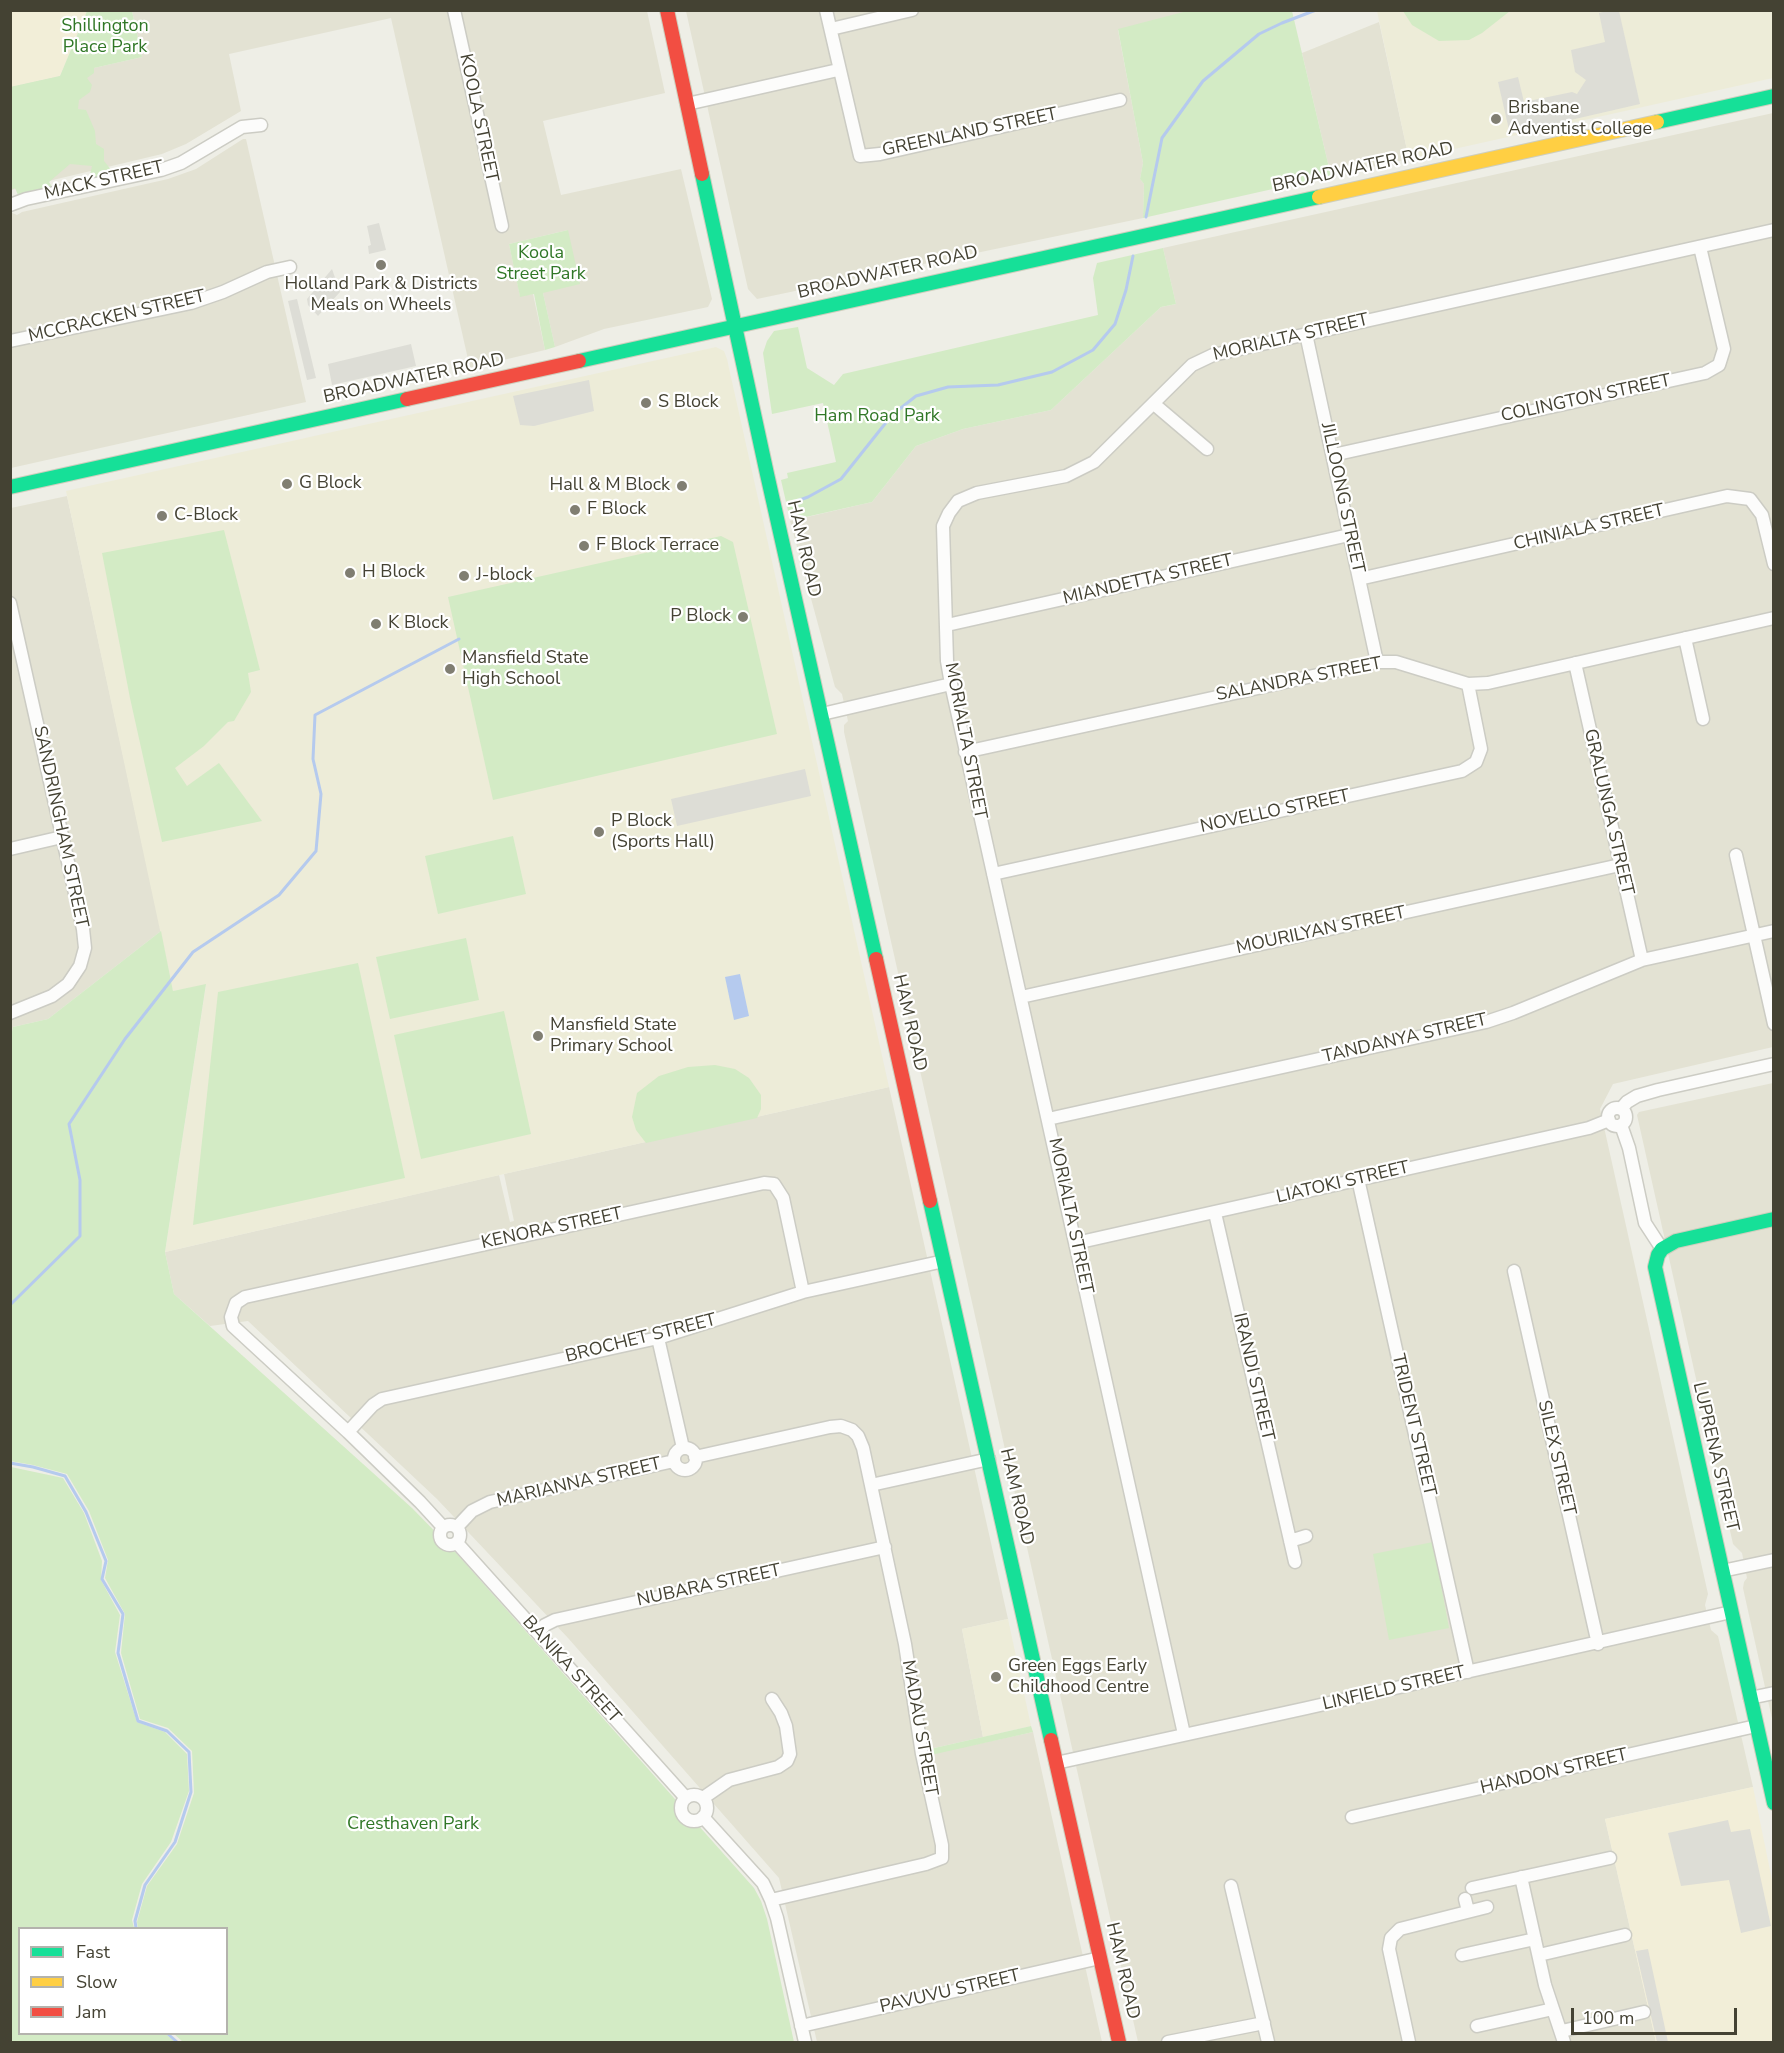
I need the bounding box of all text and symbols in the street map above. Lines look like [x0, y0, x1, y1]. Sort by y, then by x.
park label: Shillington Place Park [61, 16, 149, 58]
street label: KOOLA STREET [454, 52, 502, 184]
place label: Brisbane Adventist College [1508, 98, 1652, 140]
street label: GREENLAND STREET [880, 104, 1060, 162]
marker: Brisbane Adventist College [1489, 112, 1503, 126]
street label: BROADWATER ROAD [1271, 138, 1455, 198]
street label: MACK STREET [42, 157, 166, 205]
street label: BROADWATER ROAD [796, 242, 980, 304]
park label: Koola Street Park [496, 243, 586, 286]
marker: Holland Park & Districts Meals on Wheels [374, 258, 388, 272]
place label: Holland Park & Districts Meals on Wheels [284, 274, 478, 316]
street label: MCCRACKEN STREET [26, 286, 208, 348]
street label: MORIALTA STREET [1211, 310, 1371, 366]
street label: BROADWATER ROAD [322, 349, 506, 409]
street label: COLINGTON STREET [1499, 370, 1673, 428]
place label: S Block [658, 392, 718, 414]
marker: S Block [639, 396, 653, 410]
park label: Ham Road Park [814, 406, 940, 428]
street label: JILLOONG STREET [1316, 421, 1368, 575]
place label: G Block [299, 473, 361, 495]
place label: Hall & M Block [550, 475, 670, 497]
marker: G Block [280, 477, 294, 491]
marker: Hall & M Block [675, 479, 689, 493]
street label: HAM ROAD [781, 498, 825, 600]
place label: F Block [587, 499, 646, 521]
street label: CHINIALA STREET [1512, 500, 1666, 556]
marker: F Block [568, 503, 582, 517]
place label: C-Block [174, 505, 238, 527]
marker: C-Block [155, 509, 169, 523]
place label: F Block Terrace [596, 535, 719, 557]
marker: F Block Terrace [577, 539, 591, 553]
street label: MIANDETTA STREET [1061, 550, 1235, 610]
place label: H Block [362, 562, 425, 584]
place label: J-block [476, 565, 533, 587]
marker: H Block [343, 566, 357, 580]
marker: J-block [457, 569, 471, 583]
place label: P Block [670, 606, 731, 628]
marker: P Block [736, 610, 750, 624]
place label: K Block [388, 613, 449, 635]
marker: K Block [369, 617, 383, 631]
place label: Mansfield State High School [462, 648, 588, 690]
street label: SALANDRA STREET [1214, 653, 1384, 707]
street label: MORIALTA STREET [939, 661, 991, 821]
marker: Mansfield State High School [443, 662, 457, 676]
street label: SANDRINGHAM STREET [28, 724, 92, 930]
street label: GRALUNGA STREET [1578, 727, 1638, 897]
street label: NOVELLO STREET [1198, 786, 1352, 838]
place label: P Block (Sports Hall) [611, 811, 715, 854]
marker: P Block (Sports Hall) [592, 825, 606, 839]
street label: MOURILYAN STREET [1234, 903, 1408, 959]
street label: HAM ROAD [887, 972, 931, 1074]
street label: TANDANYA STREET [1321, 1010, 1489, 1068]
place label: Mansfield State Primary School [550, 1015, 676, 1058]
marker: Mansfield State Primary School [531, 1029, 545, 1043]
street label: MORIALTA STREET [1043, 1136, 1097, 1296]
street label: LIATOKI STREET [1274, 1157, 1412, 1209]
street label: KENORA STREET [479, 1203, 625, 1255]
street label: BROCHET STREET [563, 1310, 719, 1368]
street label: IRANDI STREET [1228, 1311, 1278, 1443]
street label: TRIDENT STREET [1386, 1352, 1440, 1498]
street label: LUPRENA STREET [1687, 1380, 1743, 1534]
street label: SILEX STREET [1532, 1398, 1580, 1518]
street label: HAM ROAD [994, 1446, 1038, 1548]
street label: MARIANNA STREET [495, 1454, 663, 1512]
street label: NUBARA STREET [635, 1560, 783, 1612]
street label: BANIKA STREET [517, 1612, 625, 1728]
place label: Green Eggs Early Childhood Centre [1008, 1656, 1149, 1698]
street label: MADAU STREET [896, 1658, 942, 1798]
street label: LINFIELD STREET [1321, 1662, 1467, 1716]
marker: Green Eggs Early Childhood Centre [989, 1670, 1003, 1684]
street label: HANDON STREET [1478, 1745, 1630, 1799]
park label: Cresthaven Park [347, 1814, 479, 1836]
street label: HAM ROAD [1100, 1920, 1144, 2022]
legend [18, 1927, 228, 2035]
text: Fast [76, 1940, 110, 1964]
street label: PAVUVU STREET [878, 1965, 1022, 2019]
text: Slow [76, 1970, 117, 1994]
scale bar [1574, 1996, 1740, 2034]
text: Jam [76, 2000, 107, 2024]
text: 100 m [1582, 2006, 1634, 2030]

